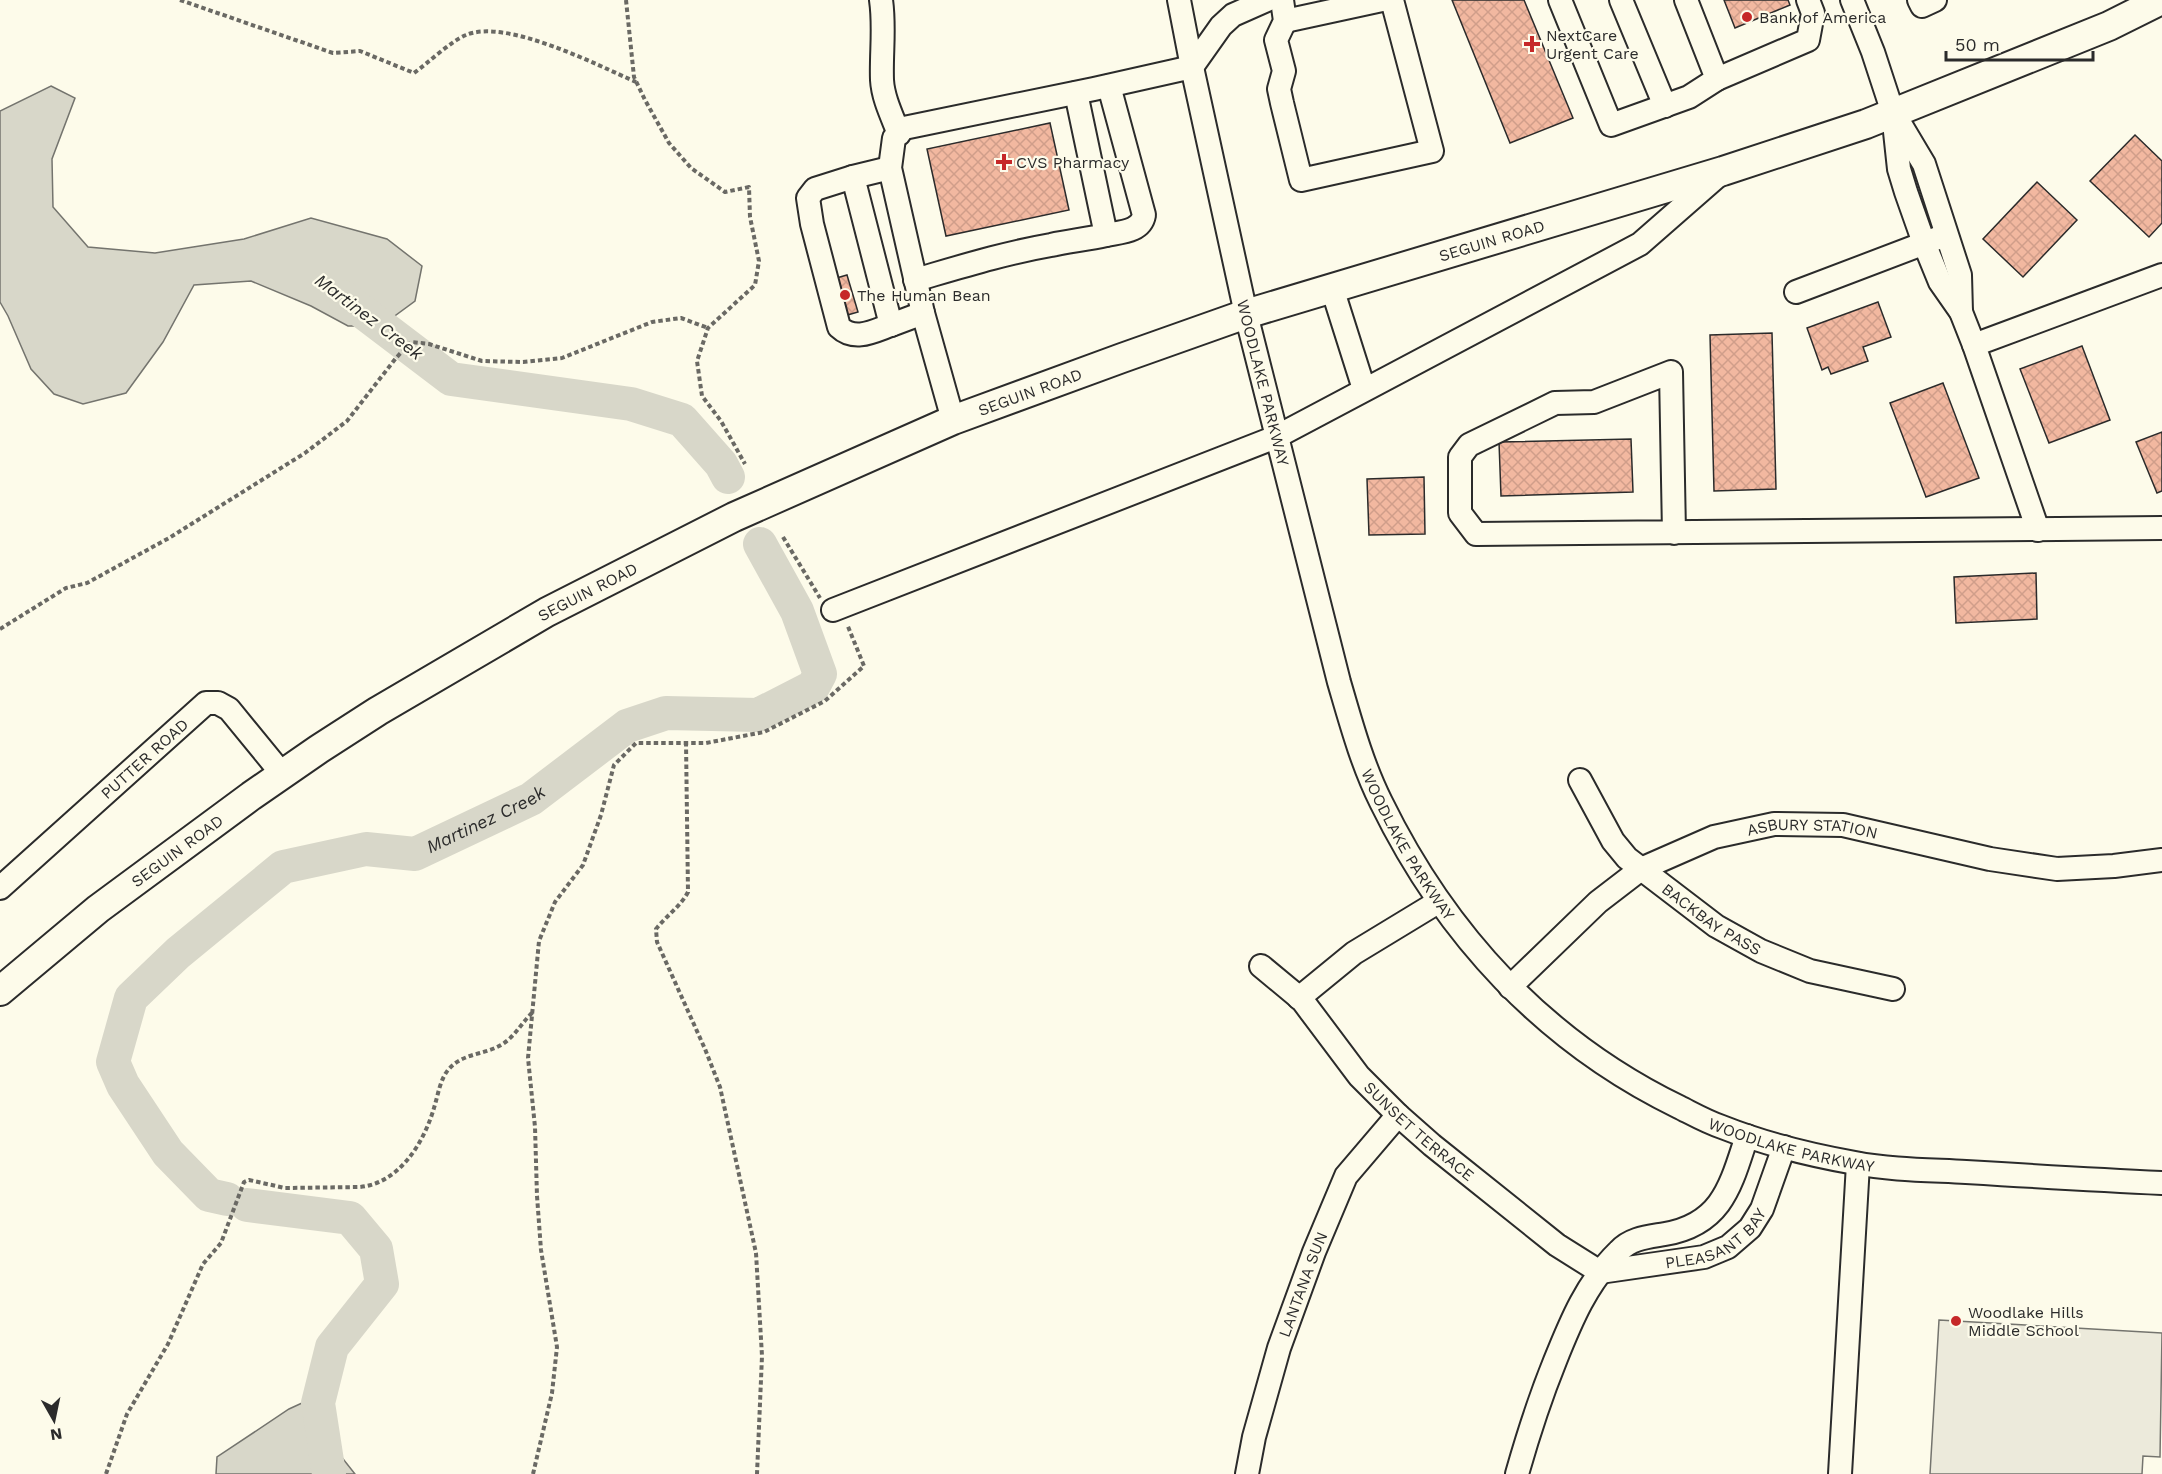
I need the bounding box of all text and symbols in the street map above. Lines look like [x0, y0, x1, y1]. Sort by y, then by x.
place label: Bank of America [1759, 8, 1886, 27]
marker: Bank of America [1740, 10, 1754, 24]
scale bar [1946, 24, 2093, 62]
place label: NextCare Urgent Care [1546, 26, 1639, 63]
text: 50 m [1955, 34, 2000, 55]
marker: NextCare Urgent Care [1523, 35, 1541, 53]
place label: CVS Pharmacy [1016, 153, 1130, 172]
marker: CVS Pharmacy [997, 155, 1011, 169]
street label: SEGUIN ROAD [1437, 216, 1547, 266]
water label: Martinez Creek [311, 269, 428, 365]
place label: The Human Bean [857, 286, 991, 305]
marker: The Human Bean [838, 288, 852, 302]
street label: WOODLAKE PARKWAY [1233, 298, 1293, 468]
street label: SEGUIN ROAD [976, 364, 1085, 420]
street label: SEGUIN ROAD [534, 559, 641, 625]
street label: PUTTER ROAD [97, 715, 192, 803]
street label: WOODLAKE PARKWAY [1357, 766, 1459, 924]
water label: Martinez Creek [423, 780, 550, 857]
street label: SEGUIN ROAD [128, 811, 227, 891]
street label: ASBURY STATION [1745, 814, 1879, 843]
street label: BACKBAY PASS [1658, 879, 1765, 959]
street label: SUNSET TERRACE [1360, 1078, 1478, 1185]
street label: WOODLAKE PARKWAY [1706, 1114, 1876, 1176]
street label: PLEASANT BAY [1664, 1205, 1770, 1272]
street label: LANTANA SUN [1275, 1229, 1331, 1340]
place label: Woodlake Hills Middle School [1968, 1303, 2084, 1340]
marker: Woodlake Hills Middle School [1949, 1314, 1963, 1328]
north arrow [24, 1390, 84, 1450]
text: N [49, 1424, 64, 1445]

